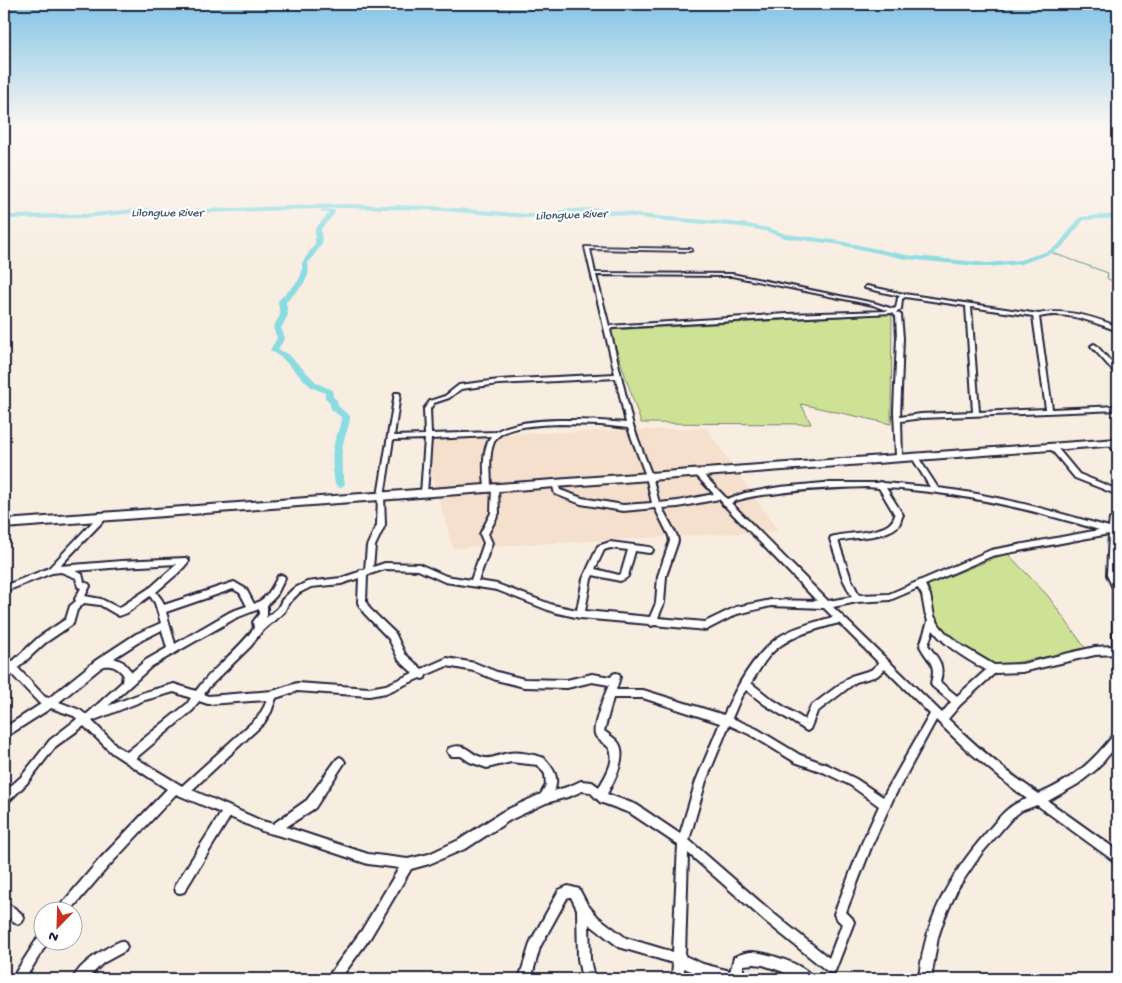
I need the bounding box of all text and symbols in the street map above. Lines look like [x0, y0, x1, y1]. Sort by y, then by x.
water label: Lilongwe River [131, 207, 205, 221]
water label: Lilongwe River [535, 208, 610, 224]
north arrow [32, 900, 82, 950]
text: N [46, 926, 61, 945]

